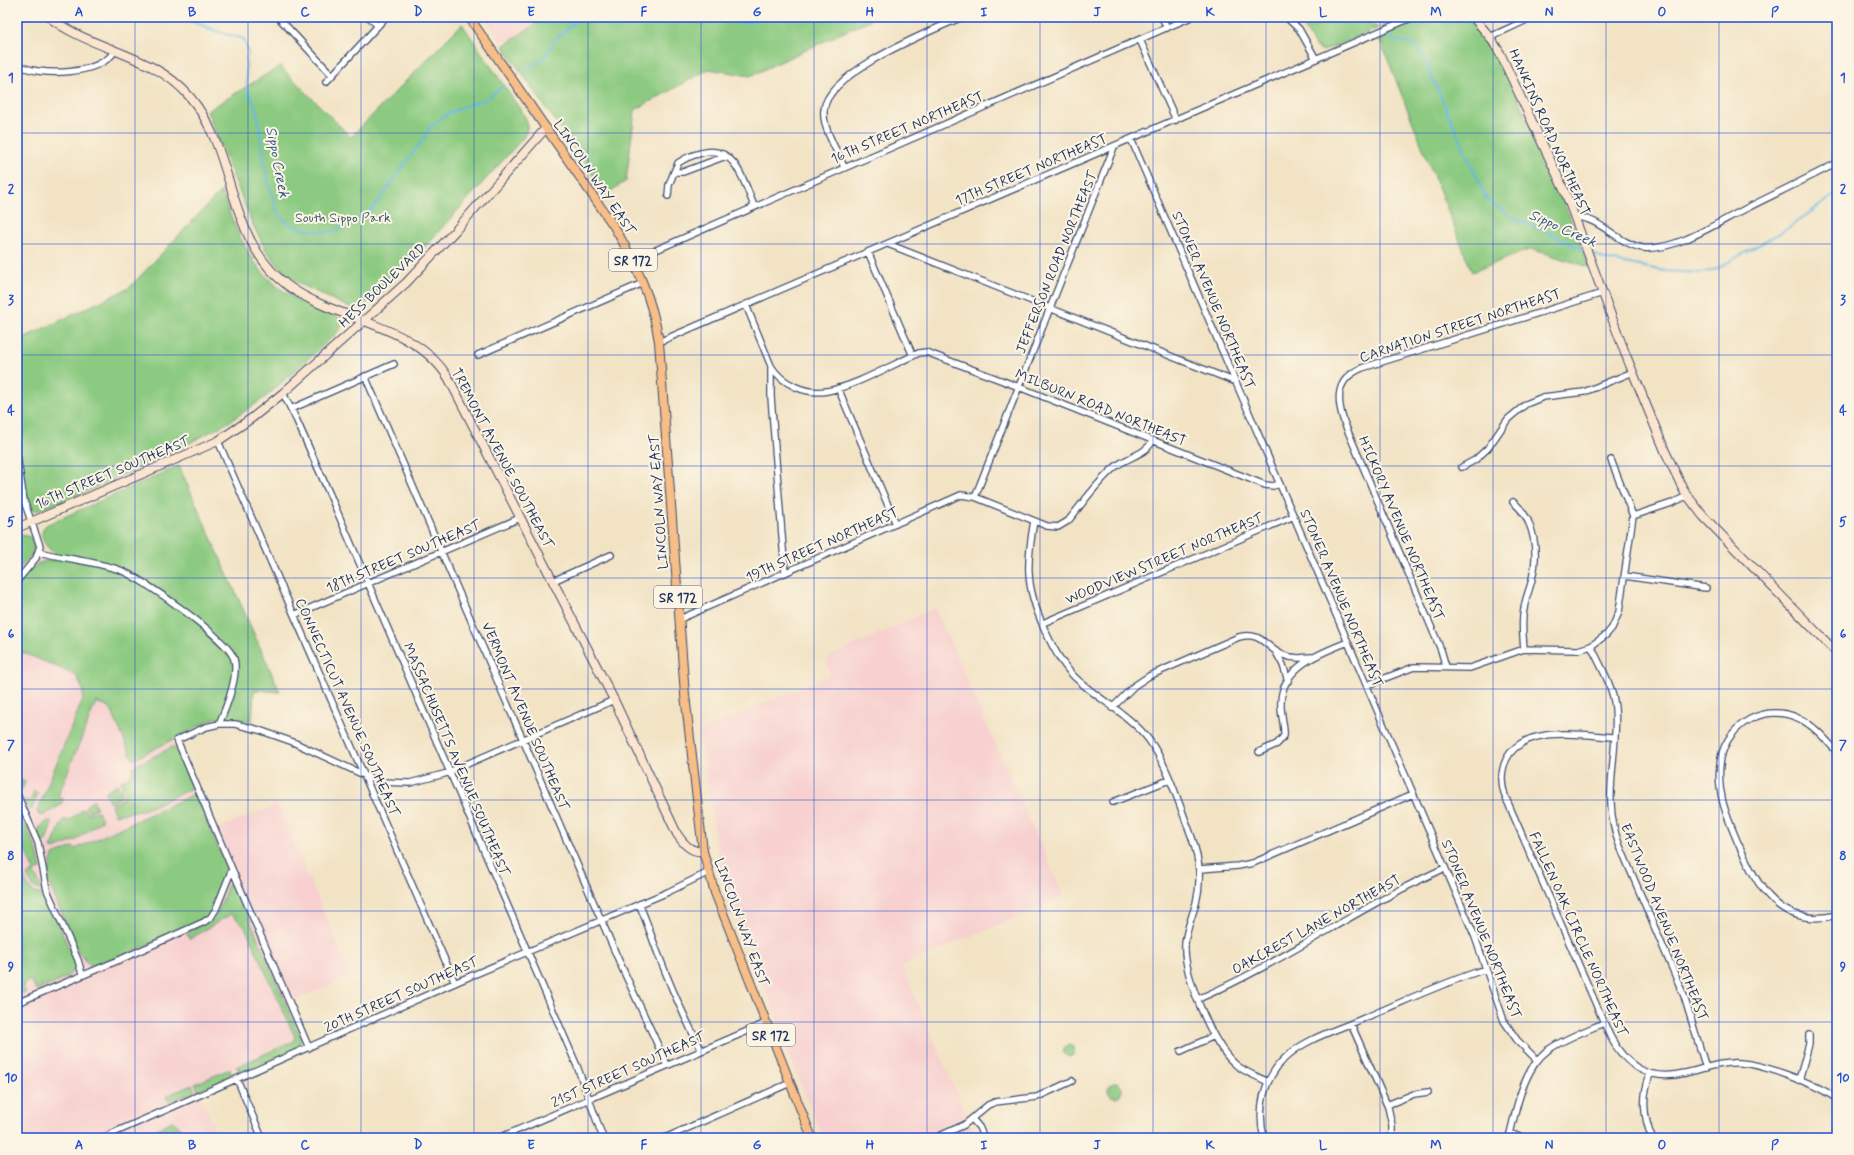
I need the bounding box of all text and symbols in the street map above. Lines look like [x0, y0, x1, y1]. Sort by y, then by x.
text: A [75, 4, 83, 21]
text: B [188, 4, 197, 21]
text: C [300, 4, 310, 21]
text: D [414, 4, 423, 21]
text: E [527, 4, 535, 21]
text: F [641, 4, 648, 21]
text: G [753, 4, 762, 21]
text: H [866, 4, 875, 21]
text: I [981, 4, 988, 21]
text: J [1093, 4, 1101, 21]
text: K [1205, 4, 1215, 21]
text: L [1319, 4, 1328, 21]
text: M [1430, 4, 1442, 21]
text: N [1545, 4, 1554, 21]
text: O [1658, 4, 1667, 21]
text: P [1771, 4, 1779, 21]
street label: HANKINS ROAD NORTHEAST [1504, 46, 1594, 219]
text: 1 [8, 70, 14, 87]
text: 1 [1840, 70, 1846, 87]
street label: 16TH STREET NORTHEAST [828, 87, 987, 168]
street label: LINCOLN WAY EAST [549, 117, 640, 239]
water label: Sippo Creek [260, 125, 294, 200]
street label: 17TH STREET NORTHEAST [952, 130, 1110, 210]
street label: JEFFERSON ROAD NORTHEAST [1012, 168, 1102, 356]
text: 2 [8, 181, 15, 198]
text: 2 [1840, 181, 1847, 198]
water label: Sippo Creek [1526, 205, 1600, 253]
park label: South Sippo Park [295, 209, 391, 227]
street label: STONER AVENUE NORTHEAST [1167, 209, 1259, 392]
street label: HESS BOULEVARD [335, 240, 430, 332]
road number: SR 172 [609, 249, 657, 271]
street label: CARNATION STREET NORTHEAST [1357, 285, 1563, 367]
text: 3 [8, 292, 14, 309]
text: 3 [1840, 292, 1846, 309]
street label: TREMONT AVENUE SOUTHEAST [447, 365, 558, 552]
street label: MILBURN ROAD NORTHEAST [1012, 365, 1189, 451]
text: 4 [7, 403, 15, 420]
text: 4 [1839, 403, 1847, 420]
street label: 16TH STREET SOUTHEAST [32, 432, 193, 514]
street label: LINCOLN WAY EAST [645, 433, 673, 570]
street label: HICKORY AVENUE NORTHEAST [1354, 433, 1448, 623]
street label: 19TH STREET NORTHEAST [743, 503, 901, 587]
street label: STONER AVENUE NORTHEAST [1295, 507, 1387, 690]
street label: WOODVIEW STREET NORTHEAST [1063, 509, 1267, 609]
text: 5 [7, 514, 15, 531]
text: 5 [1839, 514, 1847, 531]
street label: 18TH STREET SOUTHEAST [323, 516, 484, 598]
road number: SR 172 [654, 586, 702, 608]
street label: CONNECTICUT AVENUE SOUTHEAST [291, 595, 404, 820]
street label: VERMONT AVENUE SOUTHEAST [477, 619, 573, 814]
text: 6 [8, 626, 15, 643]
text: 6 [1840, 626, 1847, 643]
street label: MASSACHUSETTS AVENUE SOUTHEAST [399, 640, 514, 879]
text: 7 [7, 737, 15, 754]
text: 7 [1839, 737, 1847, 754]
street label: EASTWOOD AVENUE NORTHEAST [1616, 821, 1712, 1024]
street label: FALLEN OAK CIRCLE NORTHEAST [1525, 829, 1632, 1040]
street label: STONER AVENUE NORTHEAST [1437, 837, 1525, 1022]
text: 8 [7, 848, 15, 865]
text: 8 [1839, 848, 1847, 865]
street label: LINCOLN WAY EAST [710, 856, 773, 989]
street label: OAKCREST LANE NORTHEAST [1229, 871, 1404, 979]
street label: 20TH STREET SOUTHEAST [321, 953, 482, 1037]
text: 9 [8, 959, 15, 976]
text: 9 [1840, 959, 1847, 976]
road number: SR 172 [747, 1024, 795, 1046]
street label: 21ST STREET SOUTHEAST [548, 1028, 709, 1112]
text: 10 [4, 1070, 18, 1087]
text: 10 [1836, 1070, 1850, 1087]
text: A [75, 1137, 83, 1154]
text: B [188, 1137, 197, 1154]
text: C [300, 1137, 310, 1154]
text: D [414, 1137, 423, 1154]
text: E [527, 1137, 535, 1154]
text: F [641, 1137, 648, 1154]
text: G [753, 1137, 762, 1154]
text: H [866, 1137, 875, 1154]
text: I [981, 1137, 988, 1154]
text: J [1093, 1137, 1101, 1154]
text: K [1205, 1137, 1215, 1154]
text: L [1319, 1137, 1328, 1154]
text: M [1430, 1137, 1442, 1154]
text: N [1545, 1137, 1554, 1154]
text: O [1658, 1137, 1667, 1154]
text: P [1771, 1137, 1779, 1154]

